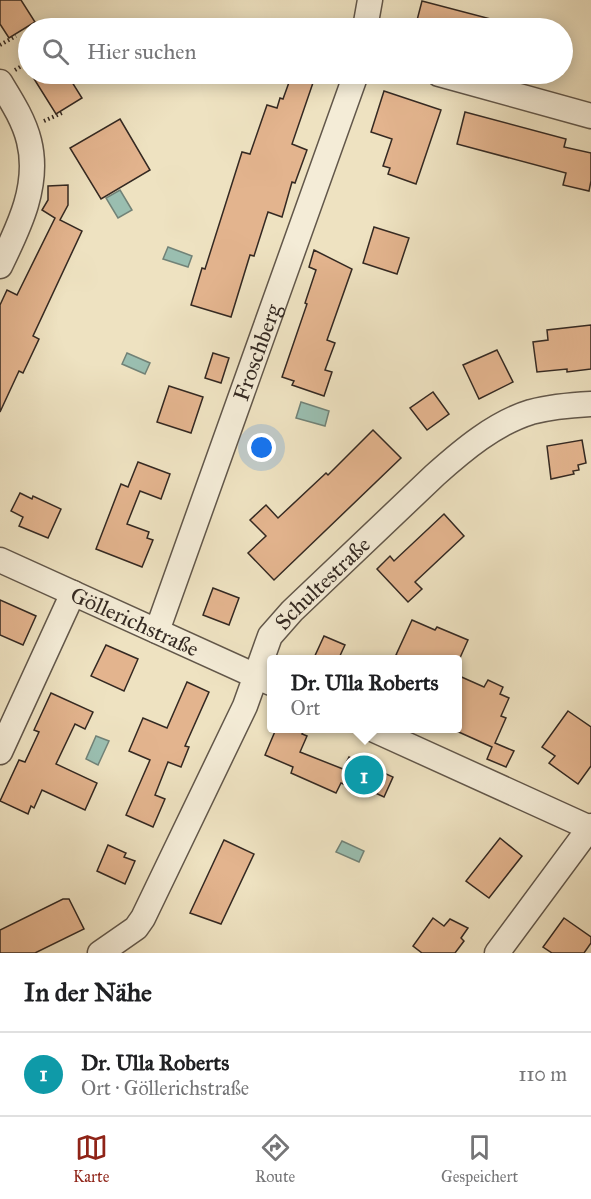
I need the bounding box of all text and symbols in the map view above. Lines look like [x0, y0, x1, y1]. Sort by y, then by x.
search box [18, 18, 573, 84]
icon: search [39, 35, 72, 68]
text: Hier suchen [87, 38, 196, 65]
street label: Froschberg [227, 300, 287, 405]
your location [247, 433, 276, 462]
street label: Schultestraße [269, 531, 376, 635]
street label: Göllerichstraße [66, 581, 203, 662]
popup [267, 655, 462, 733]
text: Dr. Ulla Roberts [290, 669, 439, 696]
text: Ort [290, 696, 320, 720]
pin: 1 [344, 752, 384, 798]
text: In der Nähe [24, 976, 152, 1008]
text: Dr. Ulla Roberts [81, 1049, 229, 1076]
text: 1 [40, 1062, 47, 1086]
text: 110 m [519, 1062, 567, 1086]
text: Ort · Göllerichstraße [81, 1076, 249, 1100]
tab: Karte [73, 1131, 109, 1186]
tab: Route [255, 1131, 295, 1186]
tab: Gespeichert [441, 1131, 518, 1186]

